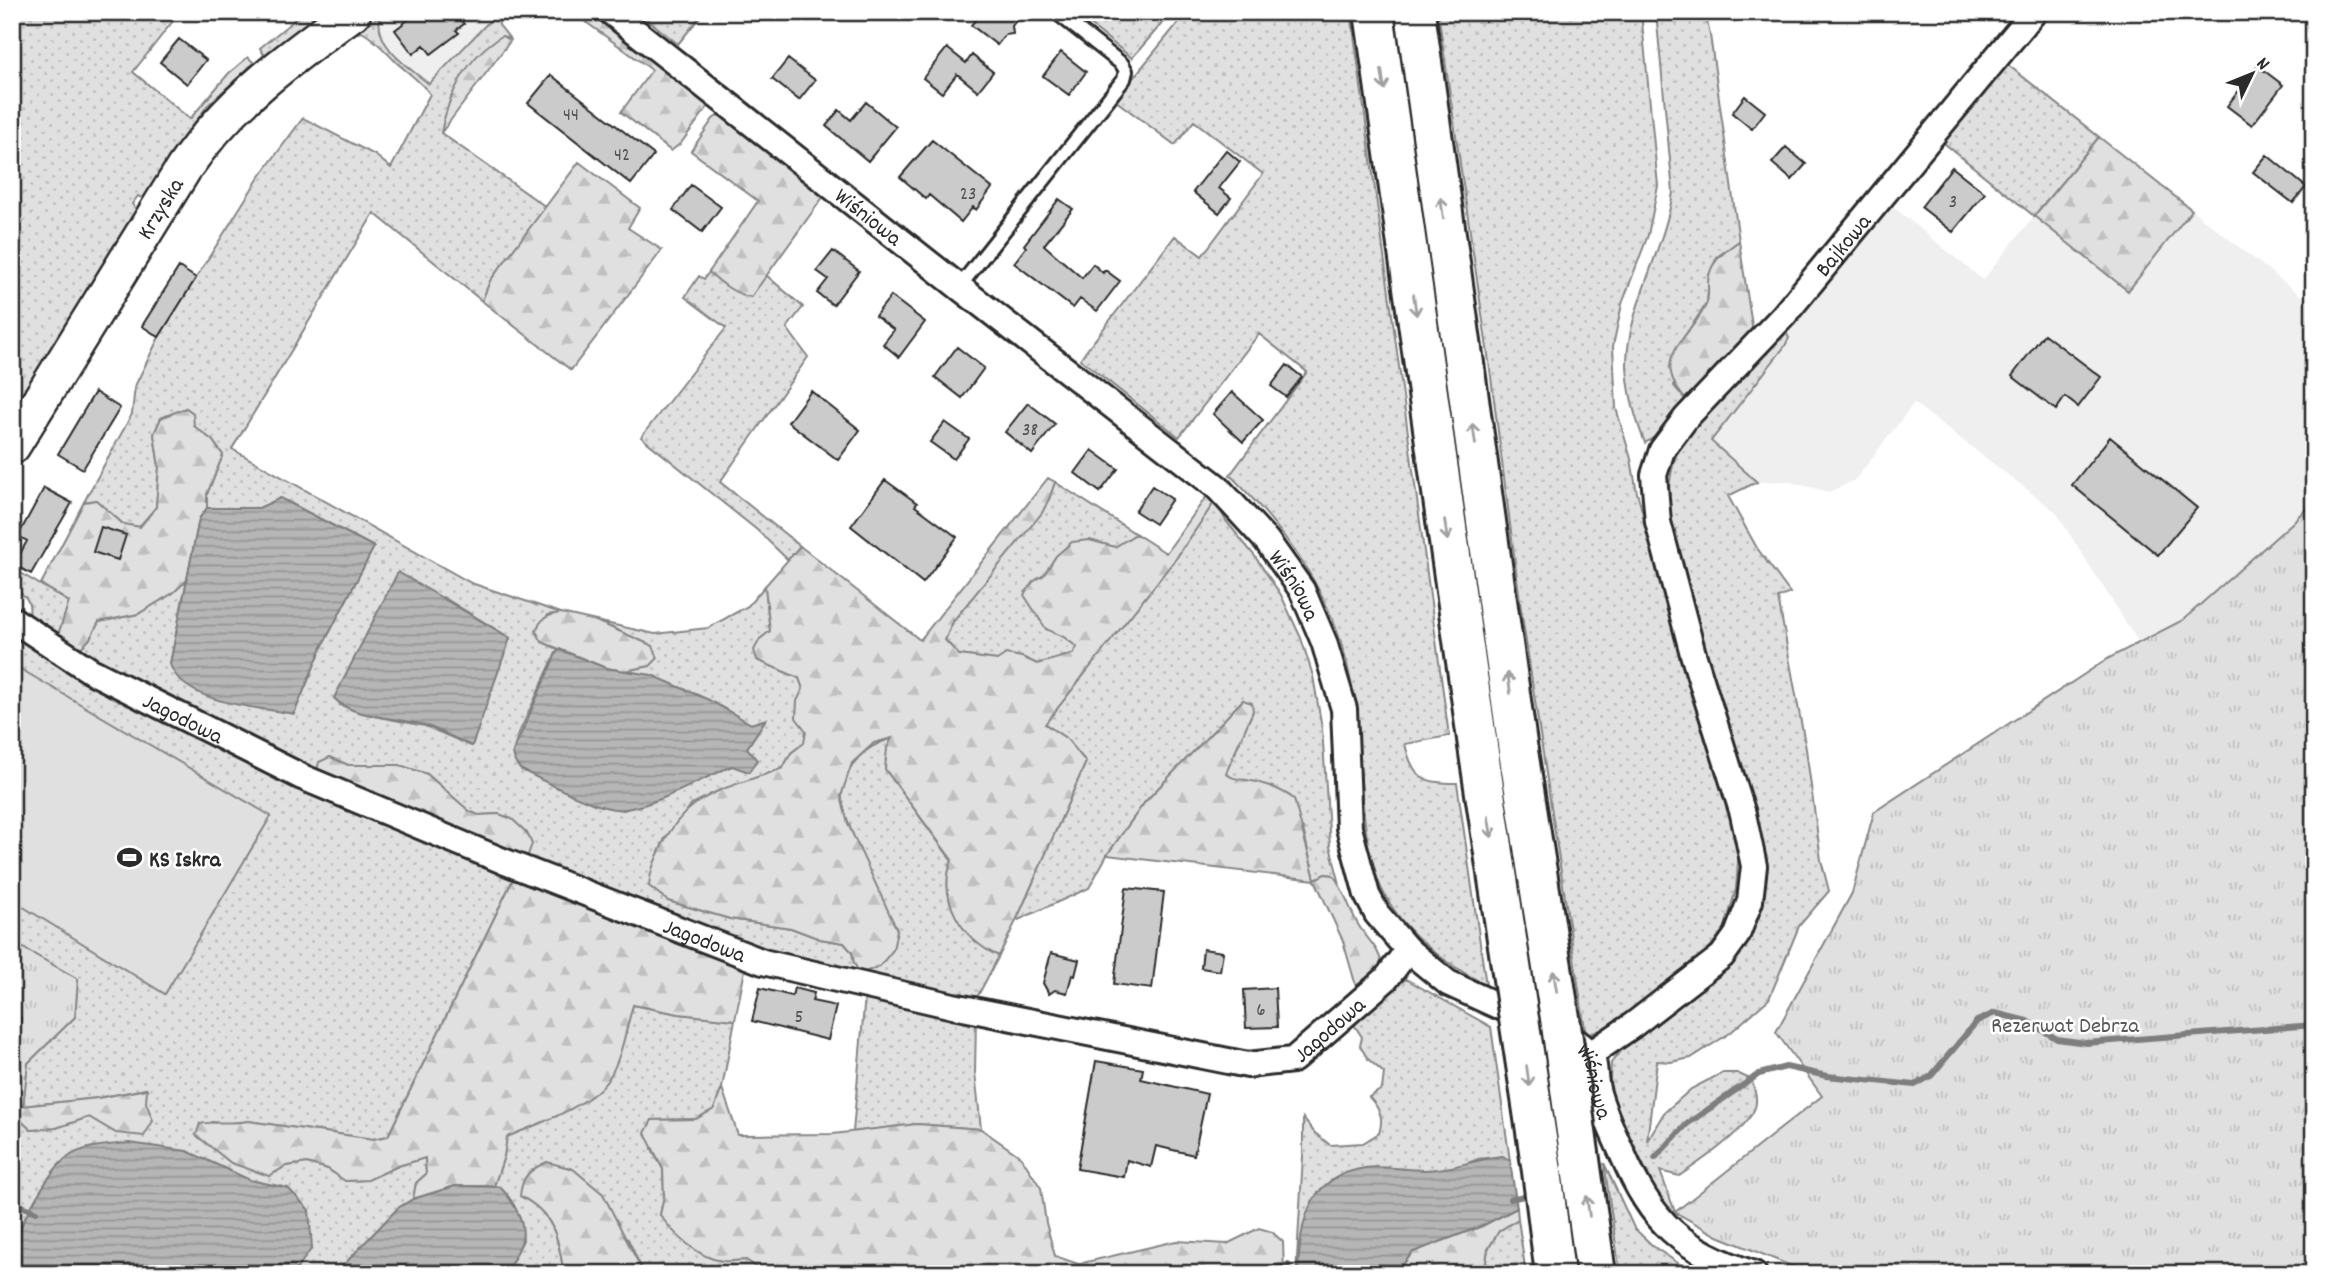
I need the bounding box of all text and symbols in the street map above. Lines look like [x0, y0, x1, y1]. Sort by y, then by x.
north arrow [2218, 38, 2288, 108]
text: N [2249, 52, 2275, 77]
one-way arrow [1377, 68, 1390, 91]
house number: 44 [563, 103, 579, 130]
house number: 42 [614, 143, 630, 170]
street label: Krzyska [131, 171, 195, 247]
street label: Wiśniowa [826, 182, 909, 257]
house number: 23 [960, 182, 976, 209]
house number: 3 [1949, 190, 1957, 217]
one-way arrow [1436, 197, 1449, 220]
street label: Bajkowa [1809, 207, 1882, 285]
one-way arrow [1409, 293, 1422, 316]
house number: 38 [1022, 418, 1038, 445]
one-way arrow [1467, 423, 1480, 445]
one-way arrow [1440, 519, 1453, 541]
street label: Wiśniowa [1259, 544, 1327, 628]
one-way arrow [1502, 672, 1515, 695]
street label: Jagodowa [136, 686, 229, 755]
one-way arrow [1484, 815, 1497, 838]
sports icon: KS Iskra [115, 844, 143, 872]
place label: KS Iskra [149, 845, 222, 878]
street label: Jagodowa [657, 912, 751, 974]
one-way arrow [1548, 970, 1561, 993]
street label: Jagodowa [1288, 990, 1375, 1072]
house number: 6 [1256, 998, 1266, 1025]
house number: 5 [795, 1005, 803, 1032]
park label: Rezerwat Debrza [1991, 1011, 2140, 1044]
street label: Wiśniowa [1567, 1036, 1619, 1126]
one-way arrow [1522, 1064, 1535, 1087]
one-way arrow [1581, 1195, 1594, 1218]

